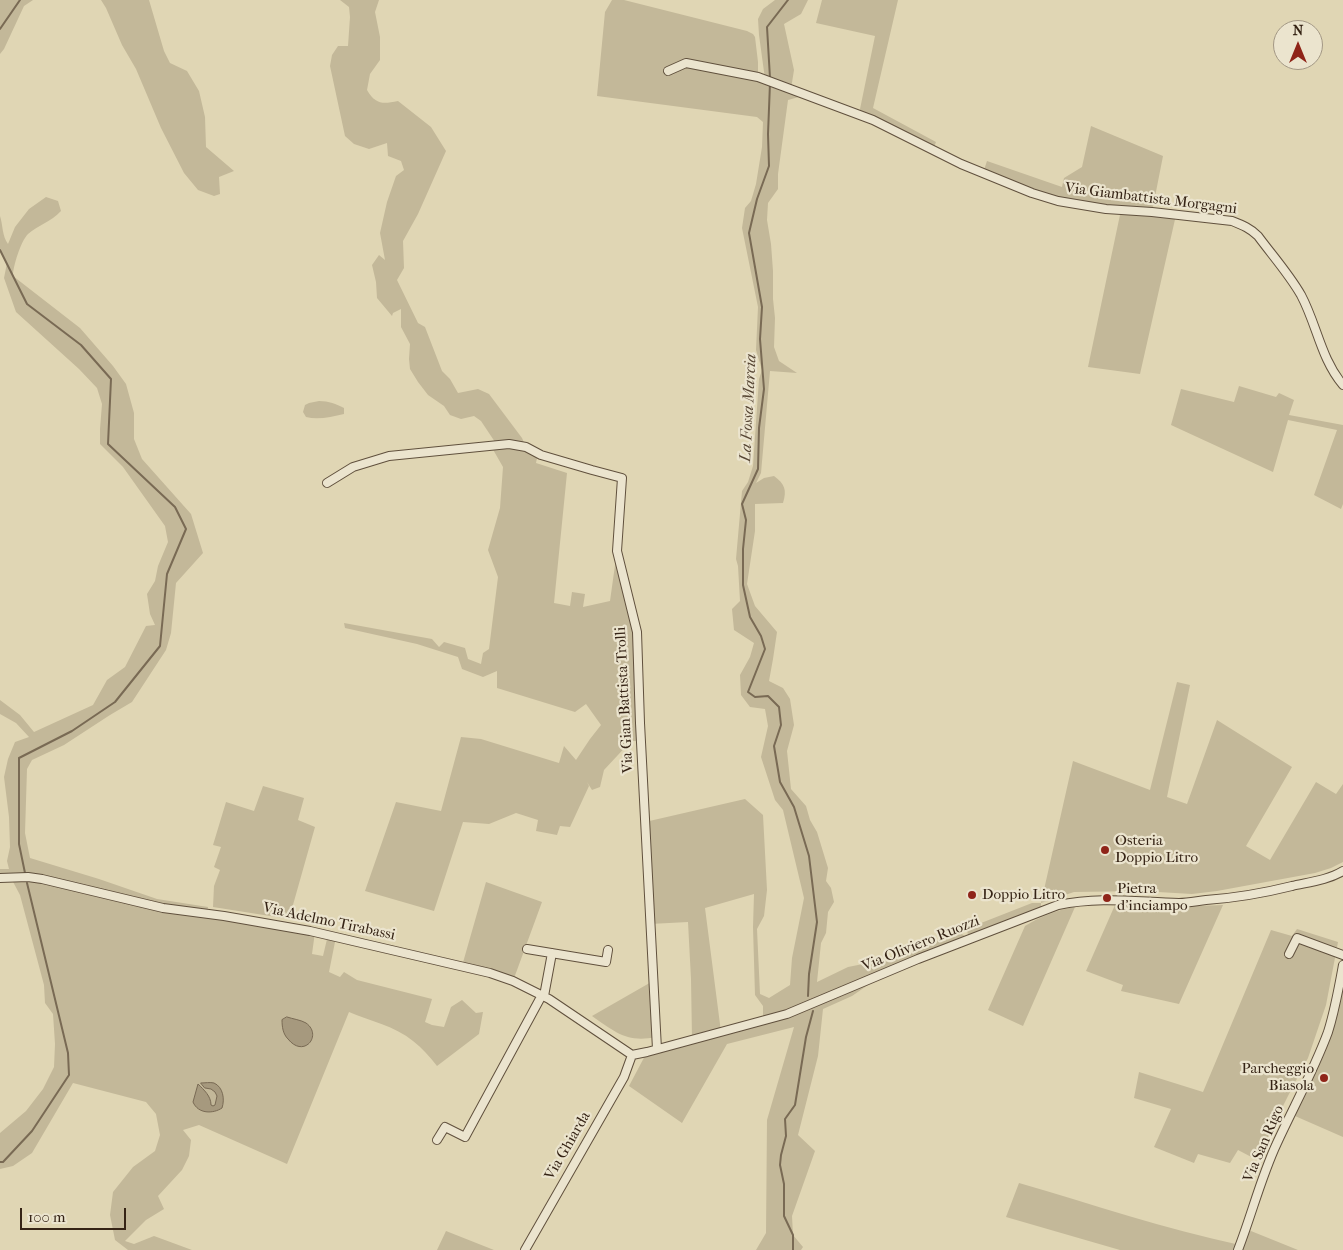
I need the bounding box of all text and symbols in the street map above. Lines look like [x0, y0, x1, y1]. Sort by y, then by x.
north arrow [1273, 20, 1323, 70]
text: N [1293, 22, 1303, 39]
street label: Via Giambattista Morgagni [1064, 180, 1238, 218]
water label: La Fossa Marcia [737, 353, 761, 463]
street label: Via Gian Battista Trolli [612, 626, 638, 774]
place label: Osteria Doppio Litro [1115, 832, 1198, 867]
marker: Osteria Doppio Litro [1099, 844, 1111, 856]
place label: Pietra d'inciampo [1117, 880, 1188, 915]
place label: Doppio Litro [982, 886, 1065, 904]
marker: Doppio Litro [966, 889, 978, 901]
marker: Pietra d'inciampo [1101, 892, 1113, 904]
street label: Via Adelmo Tirabassi [261, 899, 397, 945]
street label: Via Oliviero Ruozzi [860, 912, 982, 976]
place label: Parcheggio Biasola [1241, 1060, 1314, 1095]
marker: Parcheggio Biasola [1318, 1072, 1330, 1084]
street label: Via San Rigo [1240, 1103, 1288, 1185]
street label: Via Ghiarda [541, 1109, 595, 1183]
scale bar [22, 1198, 129, 1230]
text: 100 m [28, 1208, 66, 1226]

